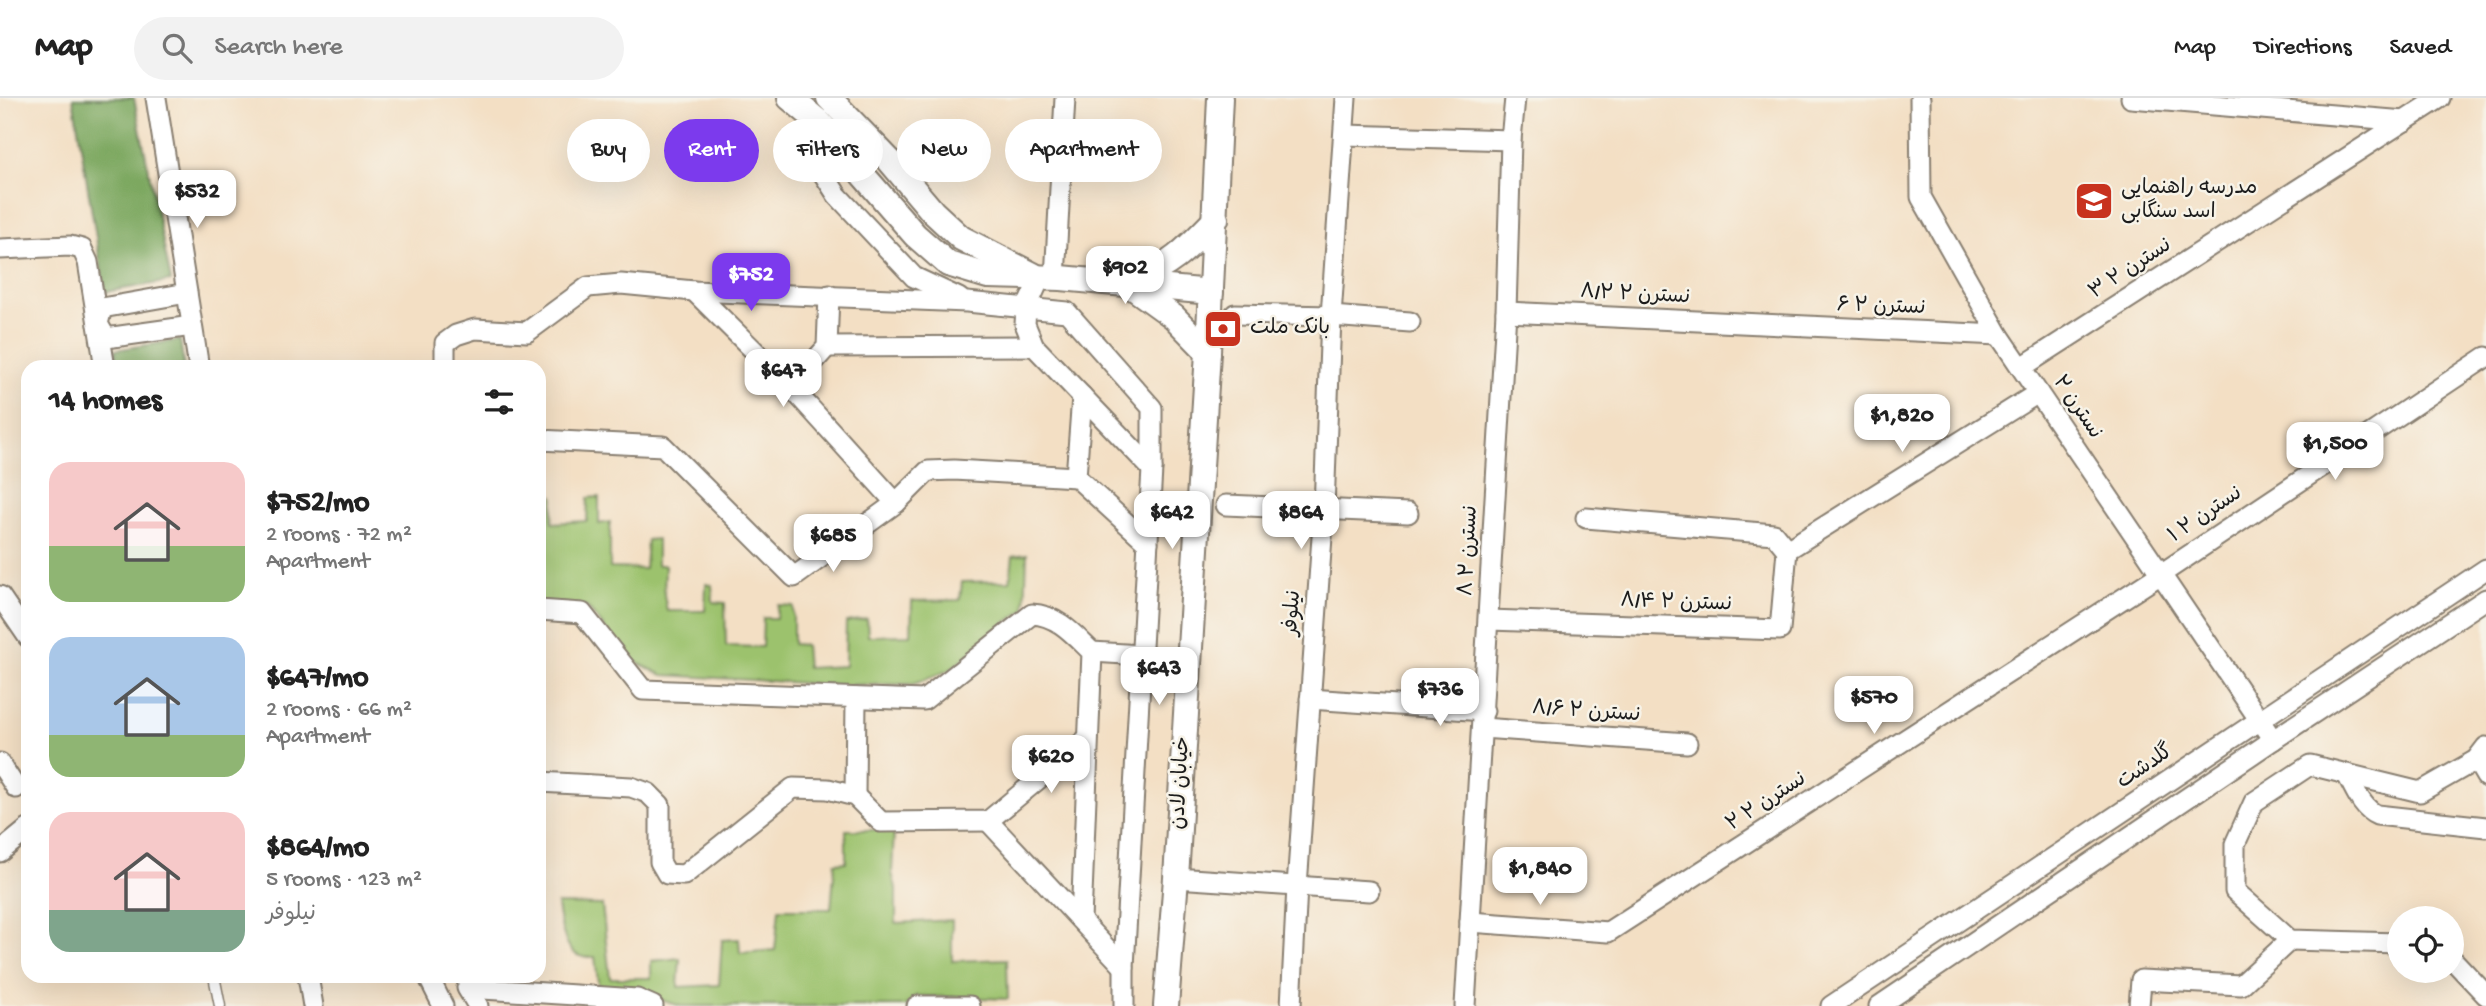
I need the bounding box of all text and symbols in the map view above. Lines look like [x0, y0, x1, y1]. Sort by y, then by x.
search box [134, 17, 624, 80]
text: Map [35, 29, 92, 67]
icon: search [158, 29, 196, 67]
text: Search here [214, 33, 343, 64]
text: Map [2174, 34, 2216, 63]
text: Directions [2254, 34, 2352, 63]
text: Saved [2390, 34, 2451, 63]
chip: Buy [567, 119, 650, 182]
chip: Rent [664, 119, 759, 182]
chip: Filters [773, 119, 883, 182]
chip: New [897, 119, 991, 182]
chip: Apartment [1005, 119, 1162, 182]
pin: $532 [156, 170, 238, 230]
place label: مدرسه راهنمایی اسد سنگابی [2121, 177, 2257, 226]
text: $532 [174, 179, 220, 206]
school or university icon: مدرسه راهنمایی اسد سنگابی [2073, 180, 2115, 222]
street label: ۳ نسترن ۲ [2085, 234, 2177, 306]
pin: $902 [1084, 246, 1166, 306]
pin: $752 [710, 254, 792, 313]
text: $902 [1102, 255, 1148, 282]
text: $752 [728, 262, 774, 289]
street label: ۸/۲ نسترن ۲ [1579, 281, 1691, 311]
street label: ۶ نسترن ۲ [1836, 294, 1926, 322]
bank icon: بانک ملت [1202, 308, 1244, 350]
place label: بانک ملت [1250, 316, 1330, 342]
pin: $647 [742, 350, 824, 409]
text: $647 [761, 358, 805, 385]
street label: نسترن ۲ [2046, 371, 2106, 445]
icon: filters [480, 383, 518, 421]
text: 14 homes [49, 385, 162, 420]
pin: $1,820 [1845, 394, 1959, 454]
text: $1,820 [1870, 403, 1934, 430]
pin: $1,500 [2278, 422, 2392, 482]
text: $1,500 [2302, 431, 2368, 458]
street label: ۱ نسترن ۲ [2164, 482, 2248, 550]
text: $752/mo [266, 487, 370, 522]
icon: home [105, 490, 189, 574]
pin: $642 [1131, 491, 1213, 551]
pin: $864 [1260, 491, 1342, 551]
text: $642 [1150, 500, 1194, 527]
text: $864 [1278, 500, 1324, 527]
street label: ۸ نسترن ۲ [1455, 505, 1485, 597]
pin: $685 [792, 514, 874, 574]
text: 2 rooms · 72 m² [266, 522, 412, 549]
text: $685 [810, 523, 856, 550]
text: Apartment [266, 549, 370, 576]
street label: نیلوفر [1280, 589, 1308, 639]
street label: ۸/۴ نسترن ۲ [1620, 590, 1732, 618]
pin: $643 [1118, 648, 1200, 707]
text: $643 [1137, 656, 1181, 683]
text: $647/mo [266, 662, 369, 697]
icon: home [105, 665, 189, 749]
pin: $736 [1399, 668, 1481, 728]
pin: $570 [1833, 676, 1915, 736]
text: $736 [1417, 677, 1463, 704]
text: $570 [1850, 685, 1898, 712]
text: 2 rooms · 66 m² [266, 697, 412, 724]
street label: ۸/۶ نسترن ۲ [1531, 697, 1641, 729]
text: Apartment [266, 724, 370, 751]
pin: $620 [1010, 736, 1092, 795]
street label: خیابان لادن [1167, 736, 1197, 830]
street label: گلدشت [2111, 738, 2179, 796]
text: $620 [1028, 744, 1074, 771]
street label: ۲ نسترن ۲ [1722, 768, 1812, 838]
text: $864/mo [266, 832, 369, 867]
icon: home [105, 840, 189, 924]
pin: $1,840 [1483, 848, 1597, 907]
text: $1,840 [1508, 856, 1572, 883]
text: 5 rooms · 123 m² [266, 867, 422, 894]
text: نیلوفر [266, 901, 316, 928]
map controls [2387, 906, 2464, 983]
button: locate [2387, 906, 2464, 983]

